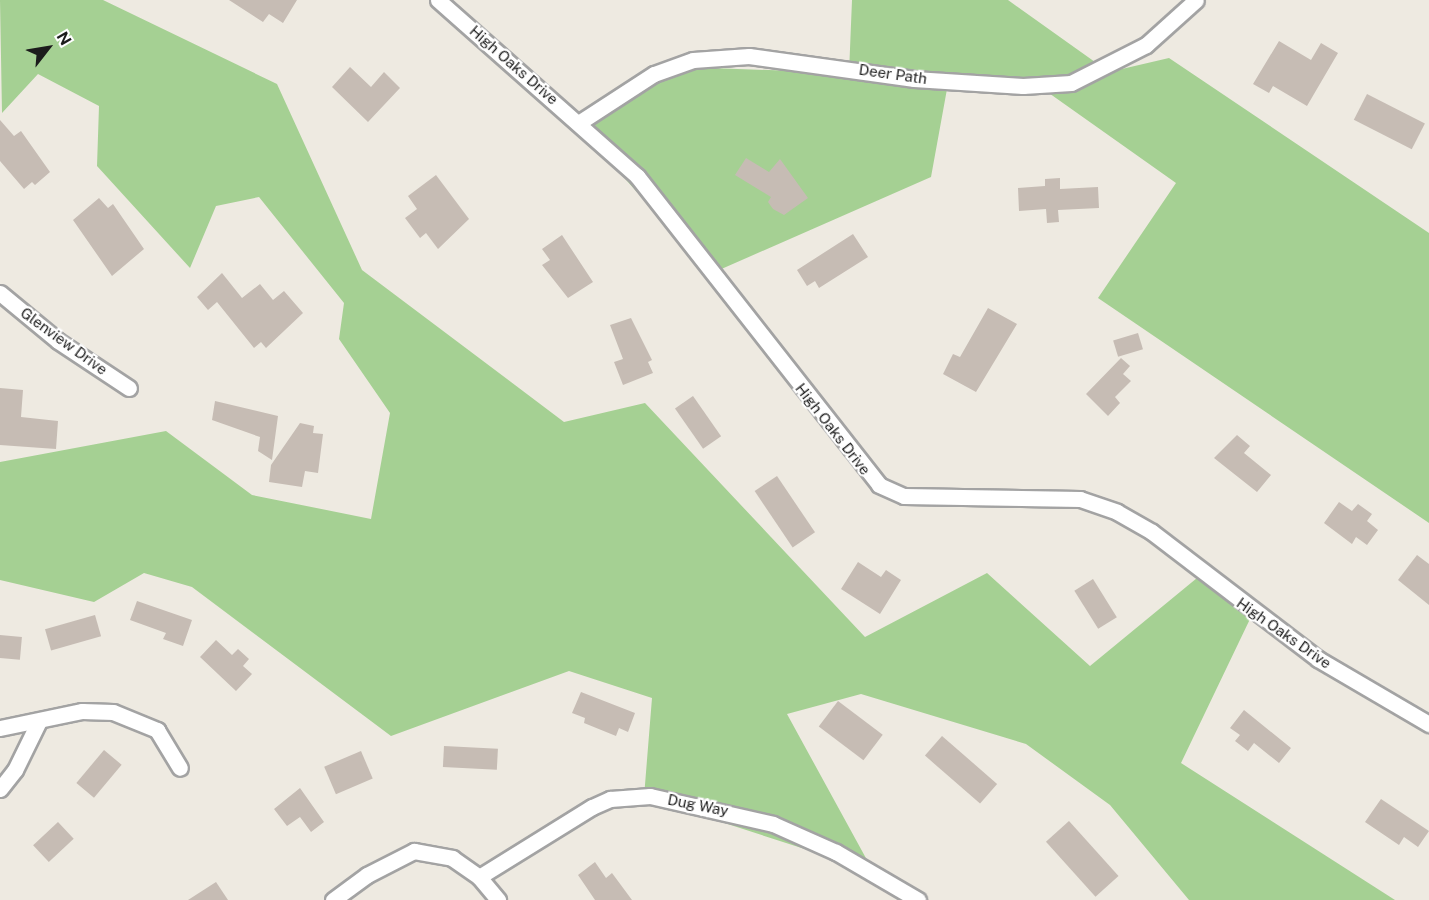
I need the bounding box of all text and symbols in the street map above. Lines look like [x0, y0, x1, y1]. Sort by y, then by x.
north arrow [18, 18, 78, 78]
street label: High Oaks Drive [466, 22, 562, 108]
text: N [52, 28, 75, 49]
street label: Deer Path [858, 60, 928, 88]
street label: Glenview Drive [17, 303, 111, 379]
street label: High Oaks Drive [792, 380, 874, 478]
street label: High Oaks Drive [1233, 594, 1335, 672]
street label: Dug Way [666, 790, 730, 820]

